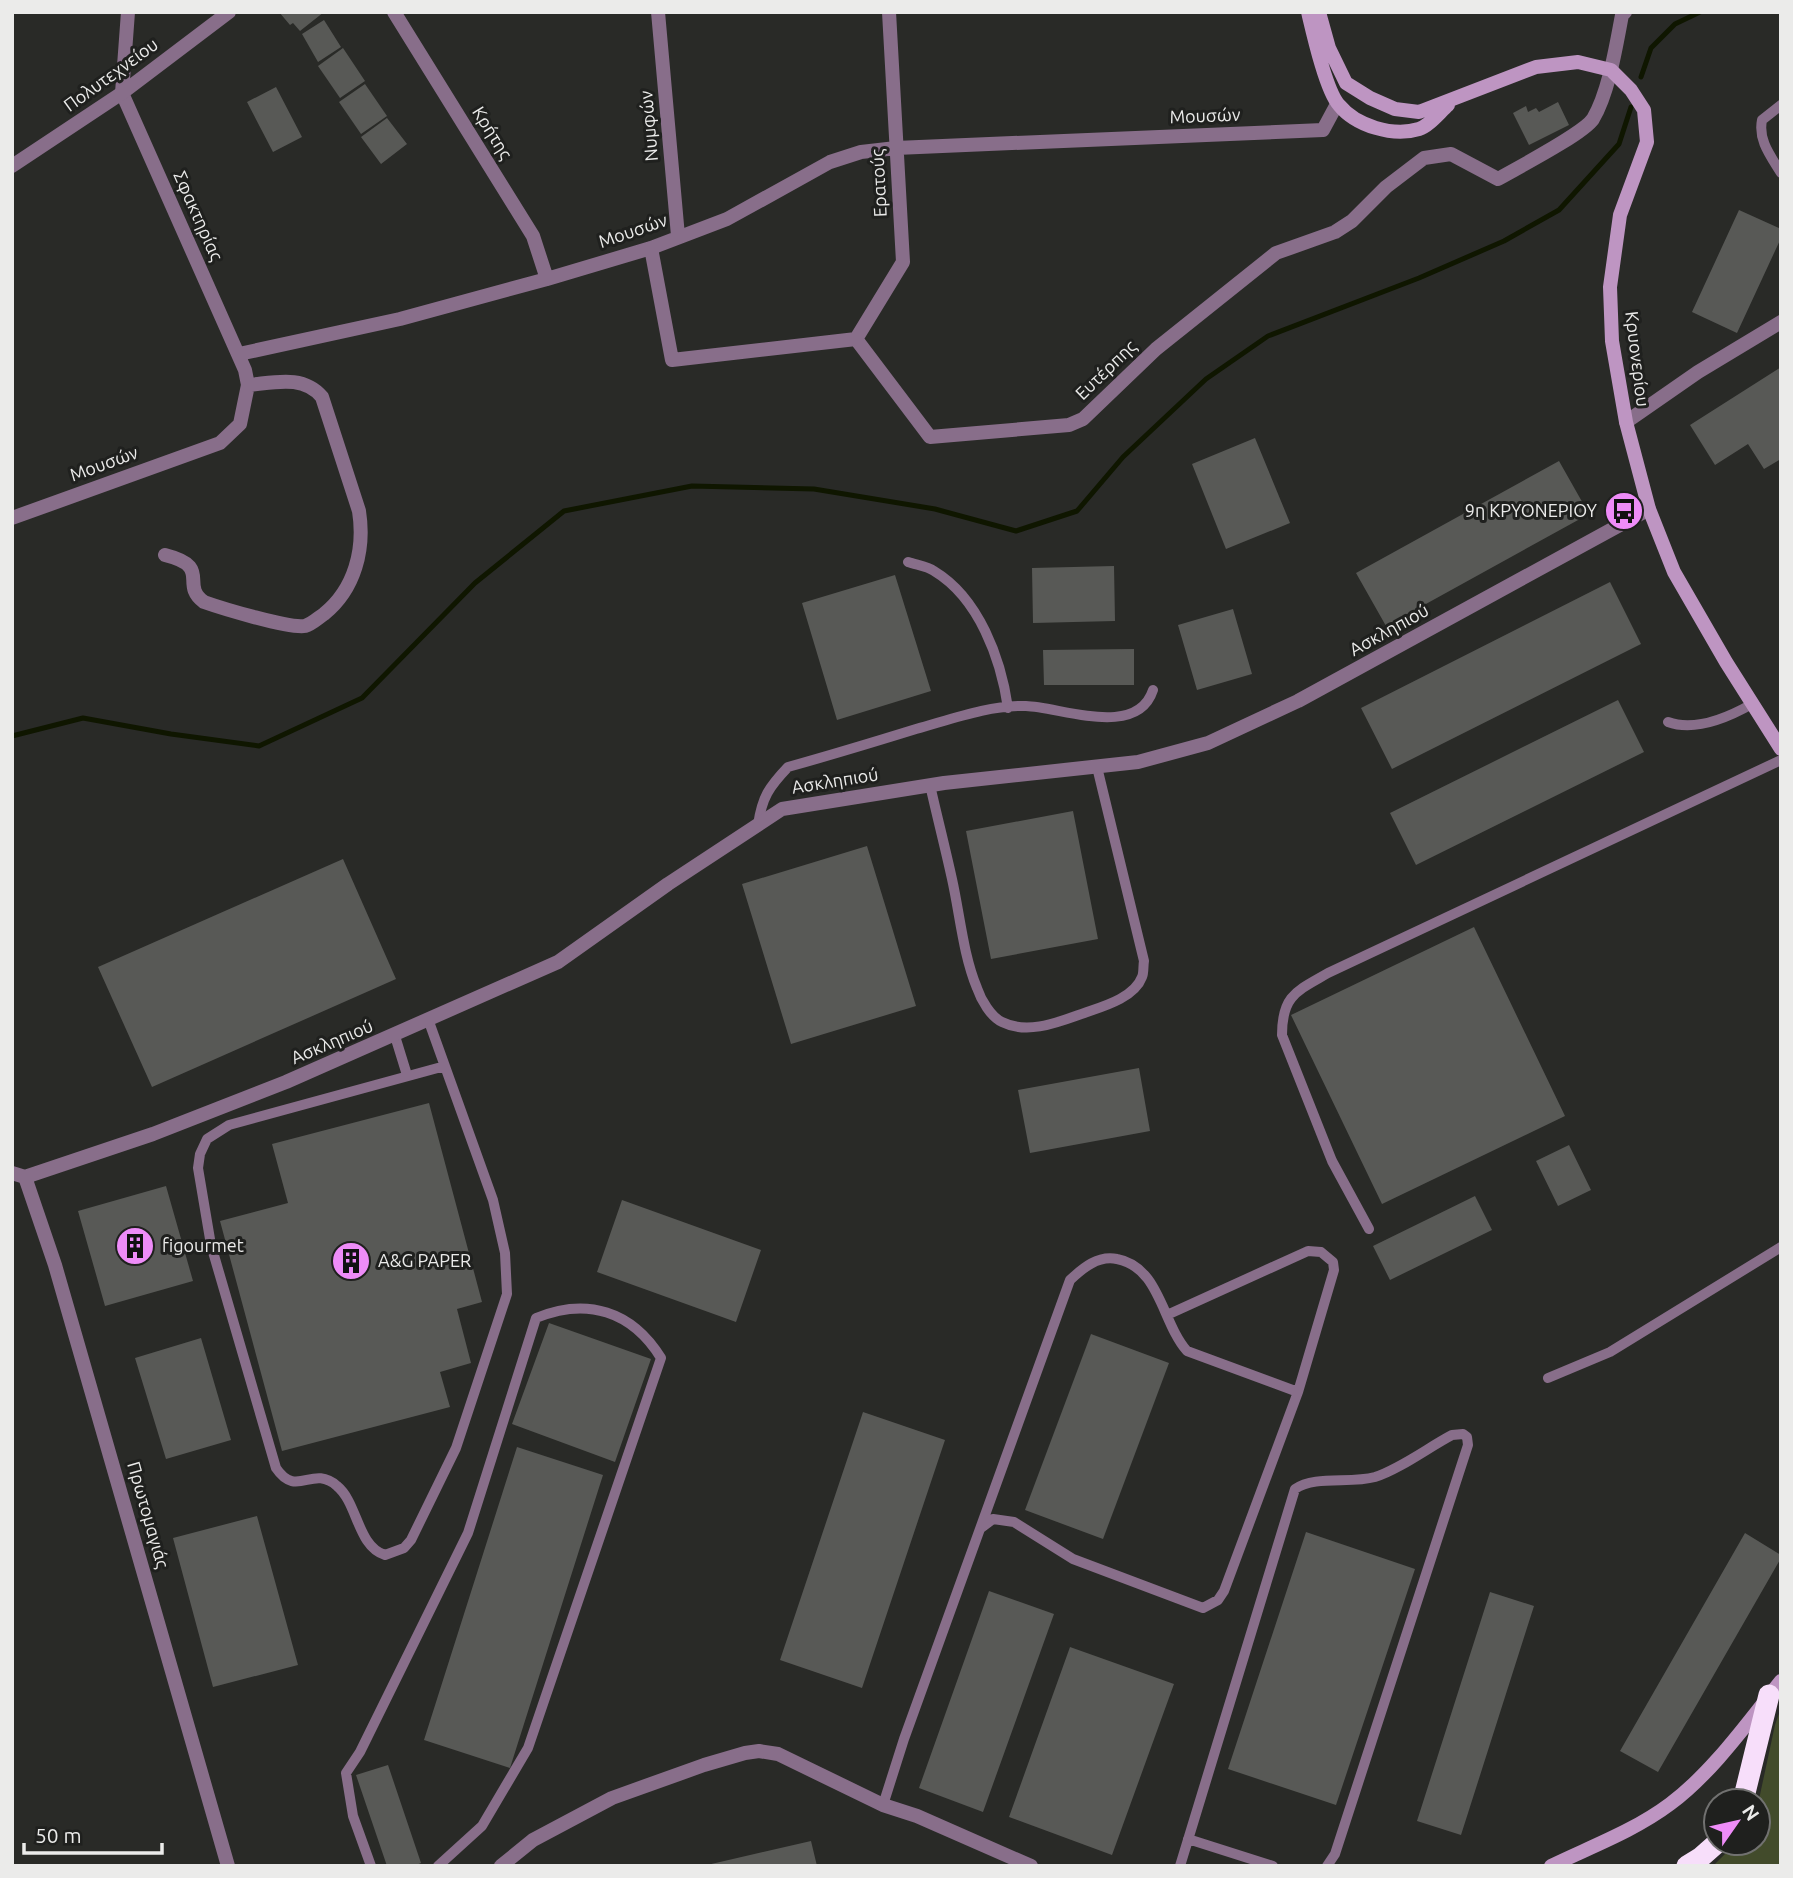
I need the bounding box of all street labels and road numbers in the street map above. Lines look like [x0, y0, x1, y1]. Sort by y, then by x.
street label: Πολυτεχνείου [59, 33, 161, 115]
street label: Νυμφών [635, 90, 661, 162]
street label: Κρήτης [468, 103, 517, 163]
street label: Μουσών [1169, 104, 1241, 126]
street label: Ερατούς [866, 148, 891, 218]
street label: Σφακτηρίας [169, 168, 228, 264]
street label: Μουσών [596, 209, 670, 251]
street label: Κρυονερίου [1622, 310, 1654, 408]
street label: Ευτέρπης [1071, 336, 1140, 404]
street label: Μουσών [67, 441, 141, 485]
street label: Ασκληπιού [1345, 599, 1432, 659]
street label: Ασκληπιού [790, 763, 880, 797]
street label: Ασκληπιού [287, 1015, 376, 1067]
street label: Πρωτομαγιάς [123, 1459, 174, 1571]

